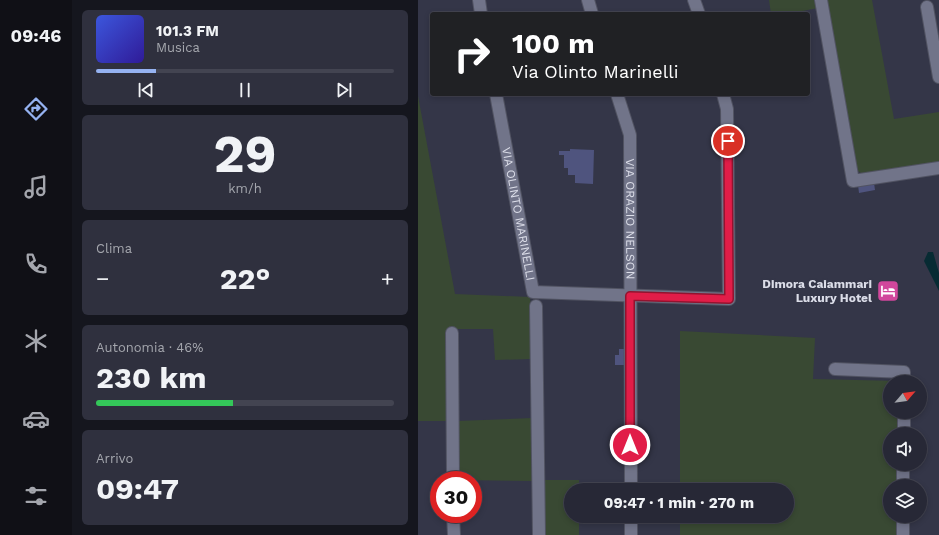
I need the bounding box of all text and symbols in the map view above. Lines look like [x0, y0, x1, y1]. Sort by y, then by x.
text: 101.3 FM [156, 22, 219, 40]
text: 09:46 [11, 25, 61, 46]
text: 100 m [512, 27, 595, 60]
icon: right [446, 28, 498, 80]
text: Musica [156, 40, 200, 55]
text: Via Olinto Marinelli [512, 61, 679, 82]
icon: previous [135, 79, 157, 101]
icon: pause [234, 79, 256, 101]
icon: next [333, 79, 355, 101]
icon: directions [22, 95, 50, 123]
text: 29 [213, 124, 277, 185]
pin [711, 124, 745, 158]
icon: arrive [717, 130, 739, 152]
street label: VIA OLINTO MARINELLI [499, 146, 538, 282]
street label: VIA ORAZIO NELSON [623, 158, 637, 280]
icon: music [22, 173, 50, 201]
text: km/h [228, 181, 262, 196]
text: Clima [96, 241, 132, 256]
icon: phone [22, 250, 50, 278]
text: 22° [220, 261, 270, 296]
text: − [96, 266, 109, 291]
text: + [381, 266, 394, 291]
place label: Dimora Caiammari Luxury Hotel [762, 277, 872, 305]
hotel icon: Dimora Caiammari Luxury Hotel [875, 278, 901, 304]
icon: climate [22, 327, 50, 355]
text: Autonomia · 46% [96, 340, 203, 355]
text: 230 km [96, 360, 206, 395]
north arrow [883, 375, 927, 419]
map controls [883, 375, 927, 523]
icon: car [22, 405, 50, 433]
position arrow [609, 424, 651, 466]
button: sound [883, 427, 927, 471]
text: Arrivo [96, 451, 133, 466]
text: 09:47 [96, 471, 179, 506]
speed limit sign: 30 [430, 471, 482, 523]
button: layers [883, 479, 927, 523]
icon: filters [22, 482, 50, 510]
text: 09:47 · 1 min · 270 m [604, 494, 754, 512]

